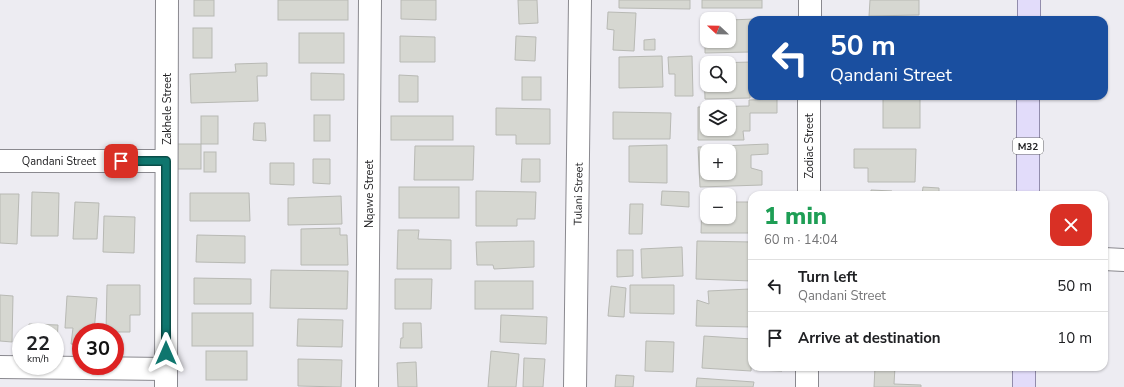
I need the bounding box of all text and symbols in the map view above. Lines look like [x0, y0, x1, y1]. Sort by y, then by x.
north arrow [700, 12, 736, 48]
map controls [700, 12, 736, 224]
text: 50 m [830, 27, 896, 65]
icon: left [764, 32, 816, 84]
button: search [700, 56, 736, 92]
text: Qandani Street [830, 63, 952, 87]
street label: Zakhele Street [160, 73, 175, 145]
button: layers [700, 100, 736, 136]
street label: Zodiac Street [802, 113, 817, 179]
road number: M32 [1013, 138, 1043, 154]
pin [104, 144, 138, 178]
button: + [700, 144, 736, 180]
icon: arrive [110, 150, 132, 172]
street label: Qandani Street [22, 154, 96, 169]
street label: Nqawe Street [362, 160, 377, 228]
street label: Tulani Street [570, 162, 587, 226]
button: − [700, 188, 736, 224]
text: 1 min [764, 200, 827, 232]
button: close [1050, 204, 1092, 246]
text: 60 m · 14:04 [764, 231, 838, 249]
text: Turn left [798, 267, 857, 287]
icon: left [764, 275, 786, 297]
text: 50 m [1057, 276, 1092, 296]
text: Qandani Street [798, 287, 886, 305]
speed limit sign: 30 [72, 323, 124, 375]
icon: arrive [764, 327, 786, 349]
text: Arrive at destination [798, 328, 941, 348]
text: 10 m [1057, 328, 1092, 348]
text: 22 [26, 330, 50, 357]
position arrow [145, 332, 187, 374]
text: km/h [27, 352, 49, 366]

